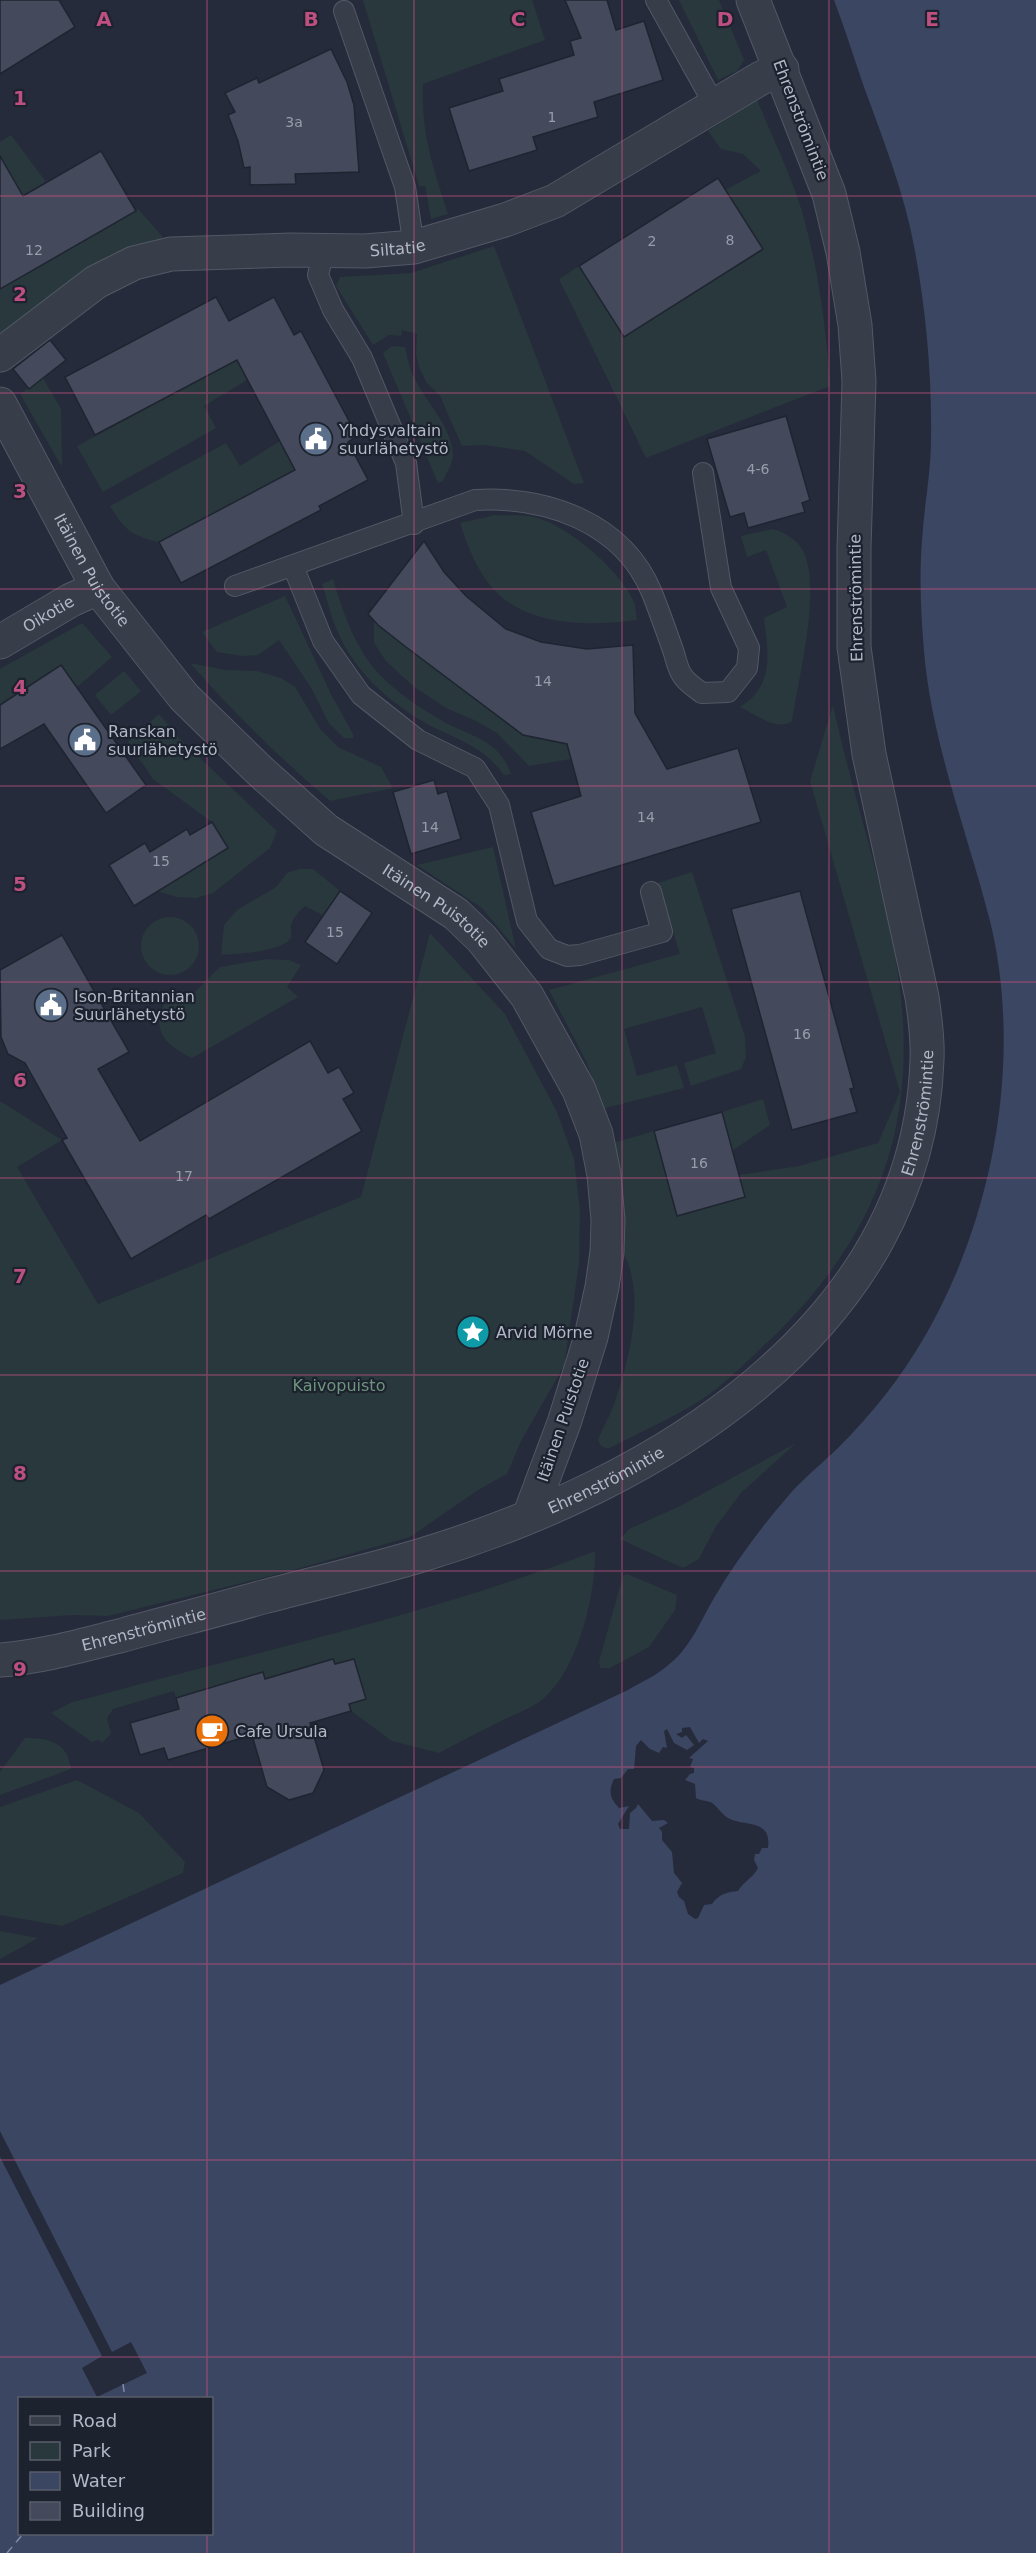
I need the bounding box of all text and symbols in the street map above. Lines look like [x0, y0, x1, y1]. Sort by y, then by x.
text: A [96, 7, 112, 31]
text: B [303, 7, 319, 31]
text: C [511, 7, 525, 31]
text: D [717, 7, 733, 31]
text: E [925, 7, 939, 31]
street label: Ehrenströmintie [769, 57, 833, 183]
text: 1 [13, 86, 27, 110]
house number: 1 [548, 109, 556, 125]
house number: 3a [285, 114, 303, 130]
house number: 8 [726, 232, 734, 248]
house number: 2 [648, 233, 656, 249]
street label: Siltatie [369, 235, 428, 260]
house number: 12 [25, 242, 43, 258]
text: 2 [13, 282, 27, 306]
public building icon: Yhdysvaltain suurlähetystö [298, 421, 334, 457]
place label: Yhdysvaltain suurlähetystö [338, 421, 449, 458]
house number: 4-6 [747, 461, 770, 477]
text: 3 [13, 479, 27, 503]
street label: Itäinen Puistotie [51, 510, 134, 630]
street label: Ehrenströmintie [845, 534, 867, 662]
street label: Oikotie [19, 591, 77, 636]
house number: 14 [534, 673, 552, 689]
text: 4 [13, 675, 27, 699]
public building icon: Ranskan suurlähetystö [67, 722, 103, 758]
place label: Ranskan suurlähetystö [108, 722, 218, 759]
house number: 14 [637, 809, 655, 825]
house number: 14 [421, 819, 439, 835]
house number: 15 [152, 853, 170, 869]
street label: Itäinen Puistotie [379, 860, 494, 951]
text: 5 [13, 872, 27, 896]
house number: 15 [326, 924, 344, 940]
public building icon: Ison-Britannian Suurlähetystö [33, 987, 69, 1023]
place label: Ison-Britannian Suurlähetystö [74, 987, 195, 1024]
house number: 16 [793, 1026, 811, 1042]
street label: Ehrenströmintie [897, 1050, 937, 1178]
text: 6 [13, 1068, 27, 1092]
house number: 16 [690, 1155, 708, 1171]
house number: 17 [175, 1168, 193, 1184]
text: 7 [13, 1264, 27, 1288]
place icon: Arvid Mörne [455, 1314, 491, 1350]
place label: Arvid Mörne [496, 1323, 593, 1342]
street label: Itäinen Puistotie [533, 1356, 593, 1484]
park label: Kaivopuisto [293, 1376, 385, 1395]
street label: Ehrenströmintie [545, 1442, 667, 1517]
text: 8 [13, 1461, 27, 1485]
street label: Ehrenströmintie [79, 1604, 208, 1655]
text: 9 [13, 1657, 27, 1681]
cafe icon: Cafe Ursula [194, 1713, 230, 1749]
place label: Cafe Ursula [235, 1722, 328, 1741]
legend [18, 2397, 213, 2535]
text: Road [72, 2410, 117, 2431]
text: Park [72, 2440, 111, 2461]
text: Water [72, 2470, 126, 2491]
text: Building [72, 2500, 145, 2521]

